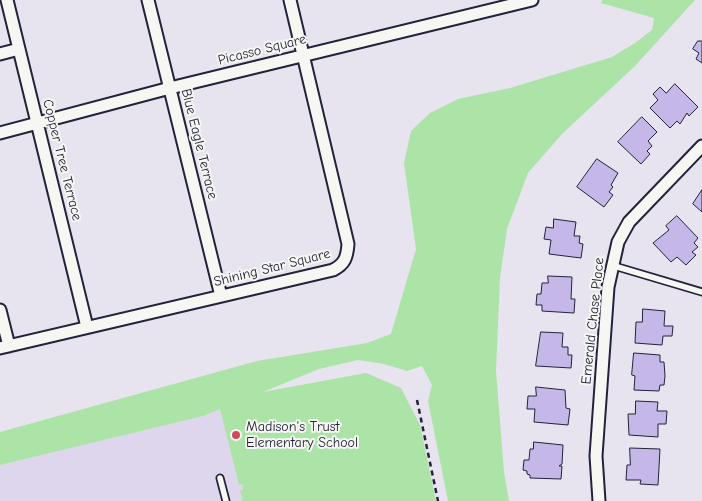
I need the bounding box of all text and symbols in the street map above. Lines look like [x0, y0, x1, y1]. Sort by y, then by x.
street label: Picasso Square [216, 31, 308, 69]
street label: Blue Eagle Terrace [177, 87, 221, 201]
street label: Copper Tree Terrace [39, 98, 85, 222]
street label: Shining Star Square [212, 245, 332, 291]
street label: Emerald Chase Place [578, 257, 608, 385]
place label: Madison's Trust Elementary School [246, 419, 358, 452]
marker: Madison's Trust Elementary School [230, 429, 242, 441]

